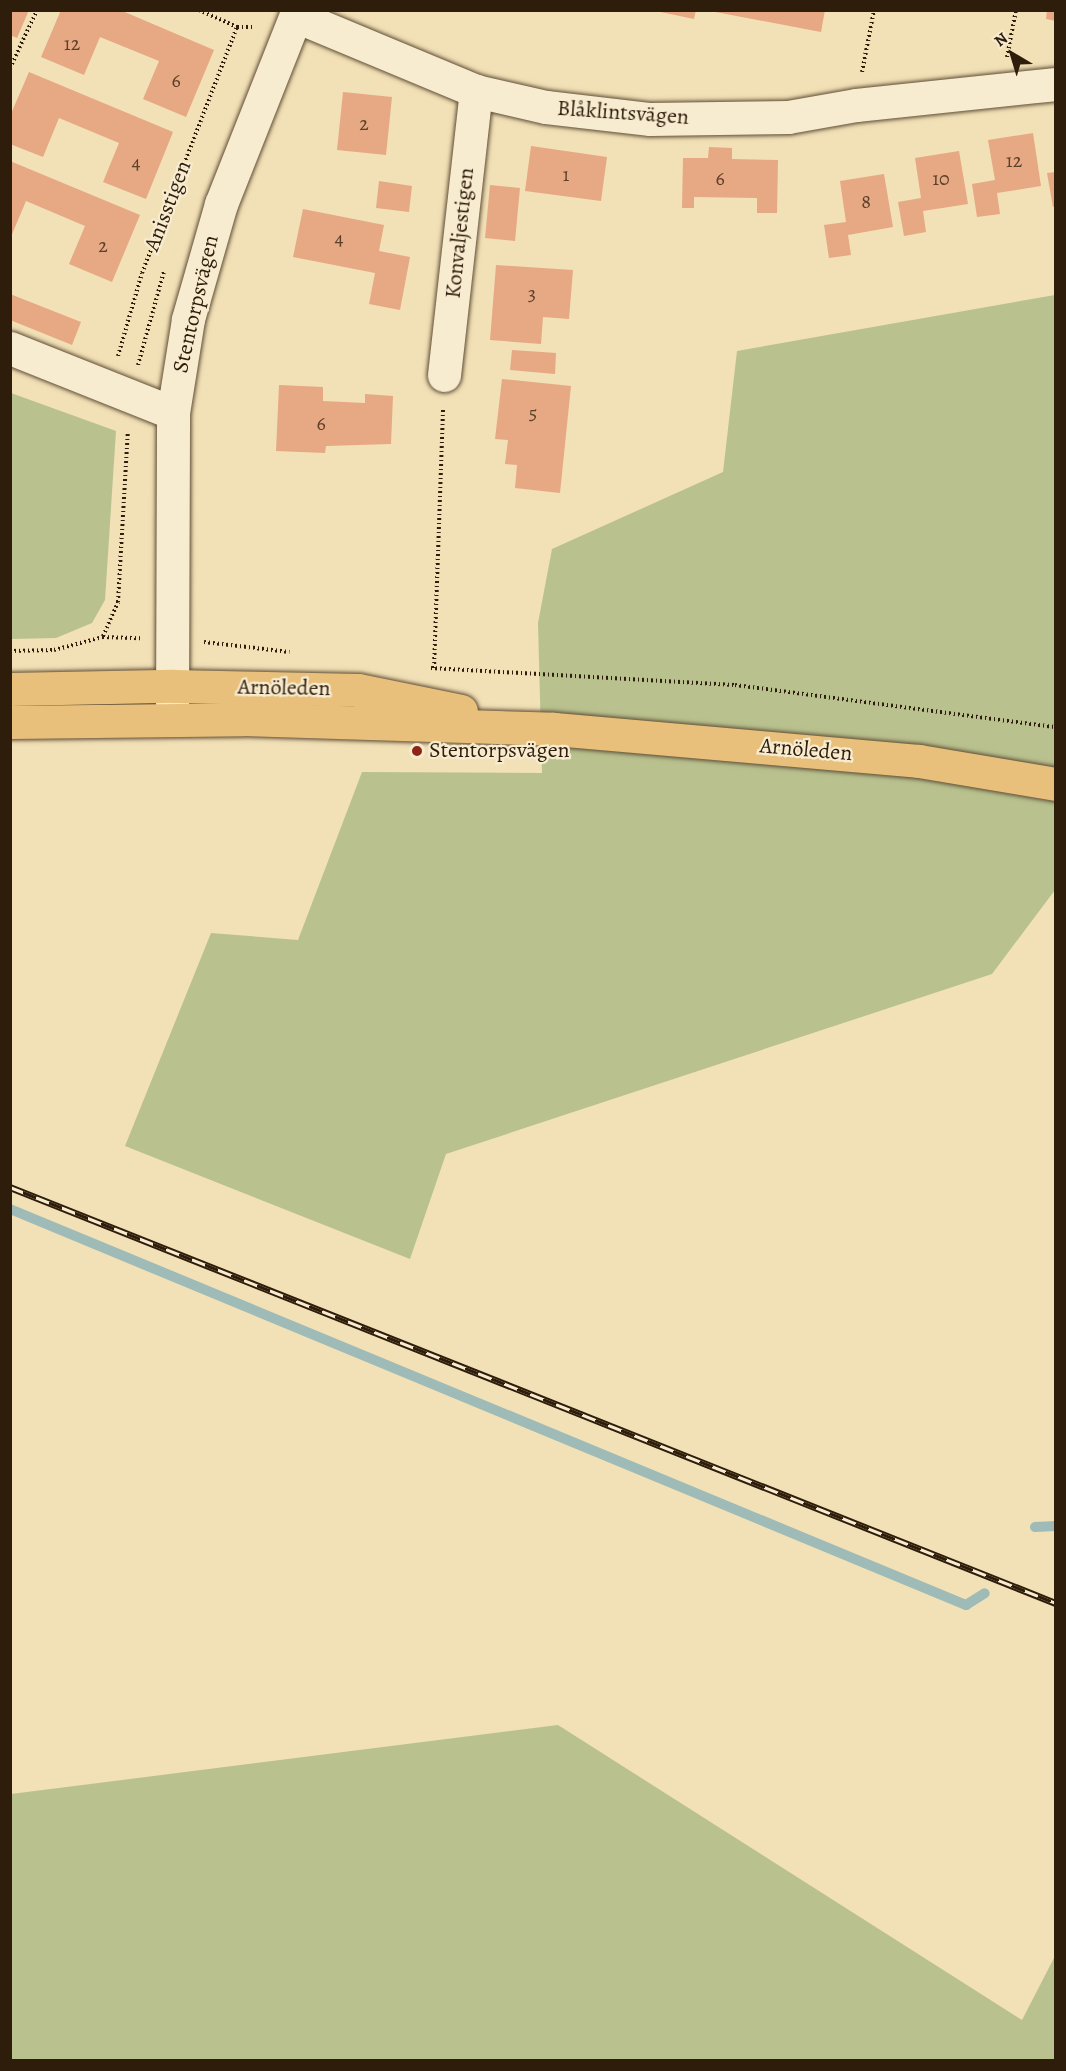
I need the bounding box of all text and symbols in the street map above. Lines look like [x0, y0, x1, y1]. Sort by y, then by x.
north arrow [982, 24, 1042, 84]
text: N [990, 28, 1012, 52]
house number: 12 [64, 31, 80, 55]
house number: 6 [171, 68, 181, 92]
street label: Blåklintsvägen [556, 95, 690, 131]
house number: 2 [359, 111, 369, 135]
house number: 12 [1006, 148, 1022, 172]
house number: 4 [131, 150, 141, 174]
street label: Anisstigen [139, 157, 197, 255]
house number: 1 [563, 162, 569, 186]
street label: Konvaljestigen [440, 166, 480, 300]
house number: 6 [715, 166, 725, 190]
house number: 10 [932, 166, 950, 190]
house number: 8 [861, 189, 871, 213]
house number: 4 [334, 226, 344, 250]
house number: 2 [98, 233, 108, 257]
street label: Stentorpsvägen [167, 233, 225, 375]
house number: 3 [528, 281, 536, 305]
house number: 5 [529, 400, 537, 424]
house number: 6 [316, 411, 326, 435]
street label: Arnöleden [237, 674, 331, 702]
street label: Arnöleden [759, 733, 853, 767]
place label: Stentorpsvägen [429, 738, 570, 764]
marker: Stentorpsvägen [410, 744, 424, 758]

